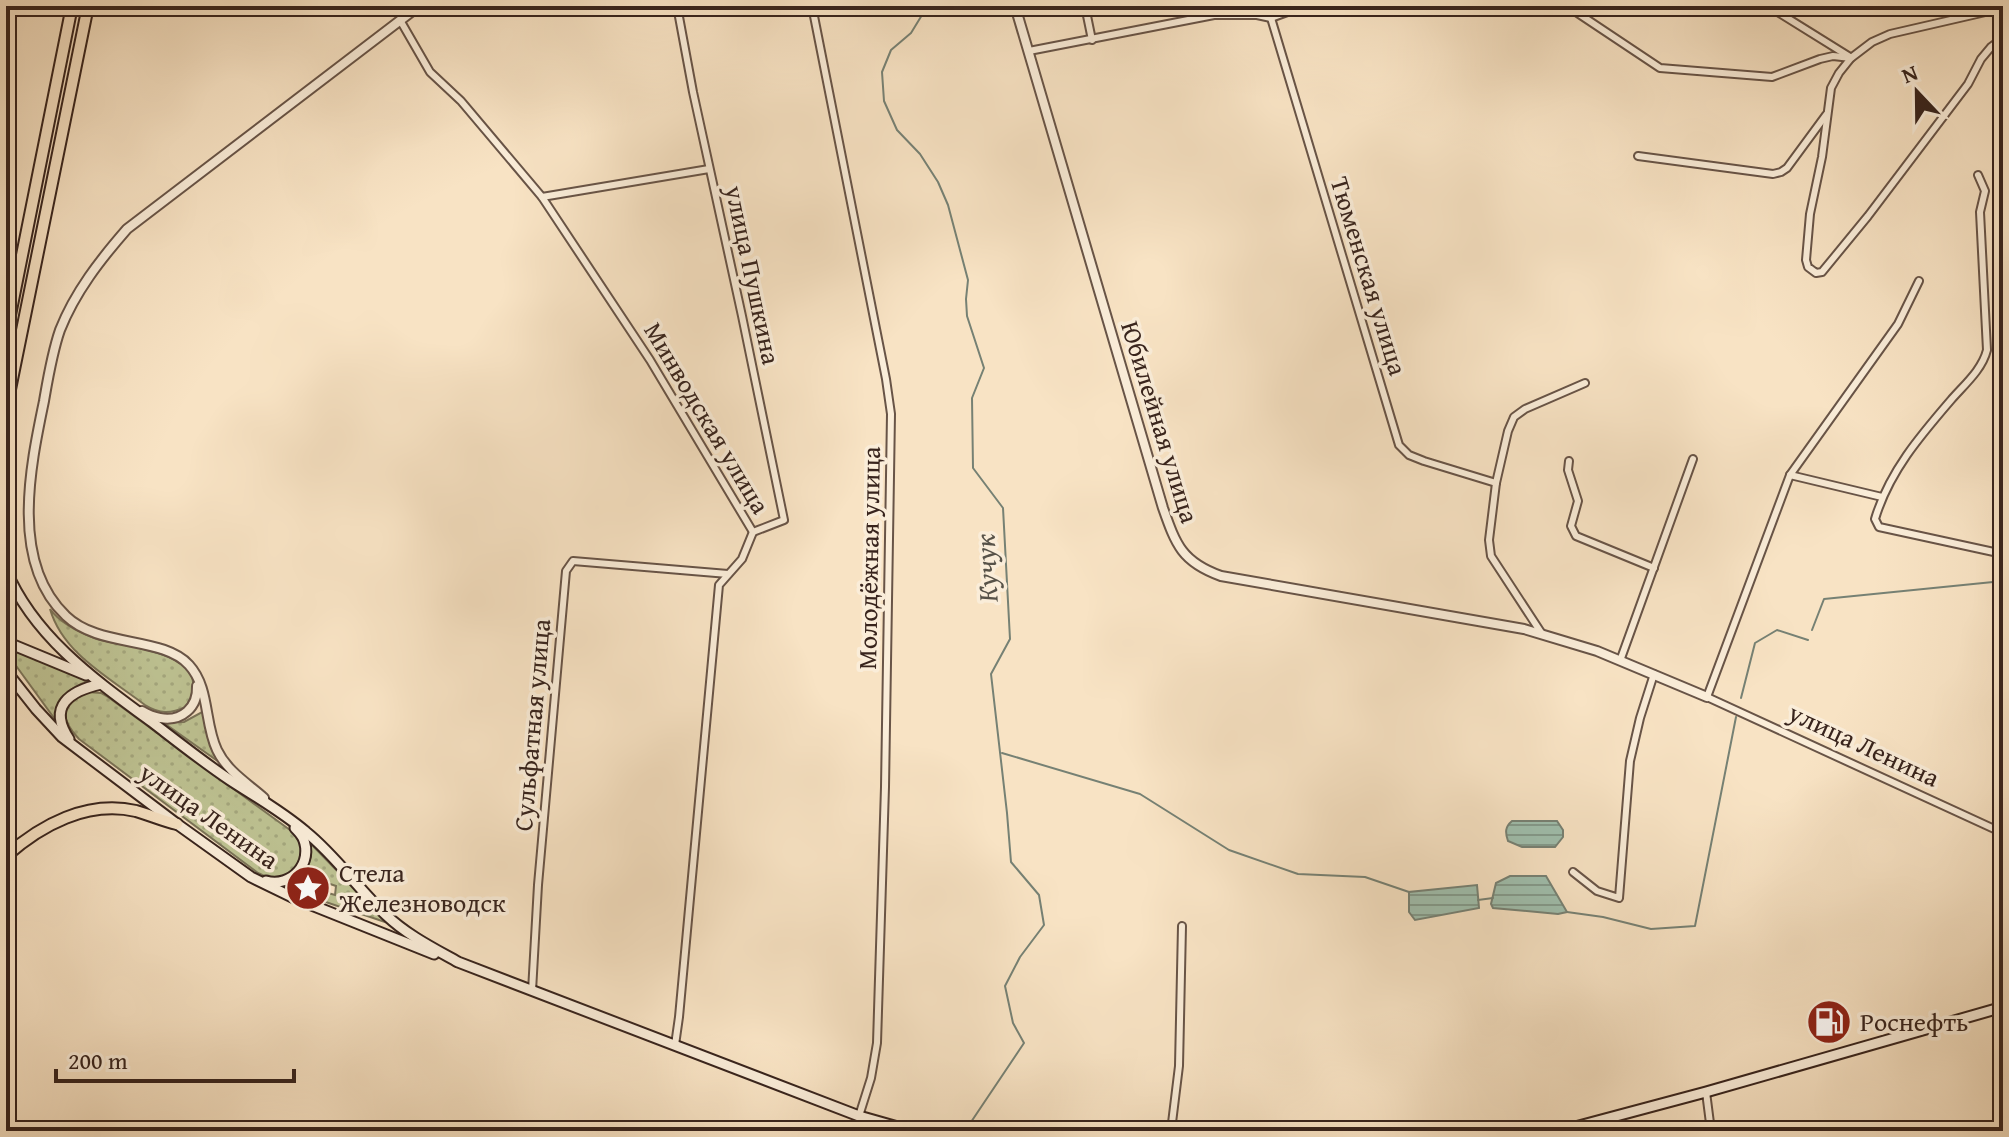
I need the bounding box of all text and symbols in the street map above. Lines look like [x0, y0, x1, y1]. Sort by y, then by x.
north arrow [1877, 52, 1957, 132]
text: N [1897, 56, 1923, 91]
street label: Тюменская улица [1321, 172, 1418, 381]
street label: улица Пушкина [715, 181, 792, 369]
street label: Минводская улица [635, 314, 781, 522]
street label: Юбилейная улица [1111, 316, 1210, 528]
street label: Молодёжная улица [847, 445, 890, 670]
water label: Кучук [963, 532, 1008, 603]
street label: Сульфатная улица [503, 617, 560, 833]
street label: улица Ленина [1781, 692, 1947, 797]
street label: улица Ленина [131, 752, 288, 879]
place label: Стела Железноводск [338, 853, 506, 922]
place icon: Стела Железноводск [284, 864, 332, 912]
fuel station icon: Роснефть [1805, 998, 1853, 1046]
place label: Роснефть [1860, 1002, 1968, 1041]
scale bar [56, 1033, 294, 1083]
text: 200 m [68, 1043, 128, 1078]

